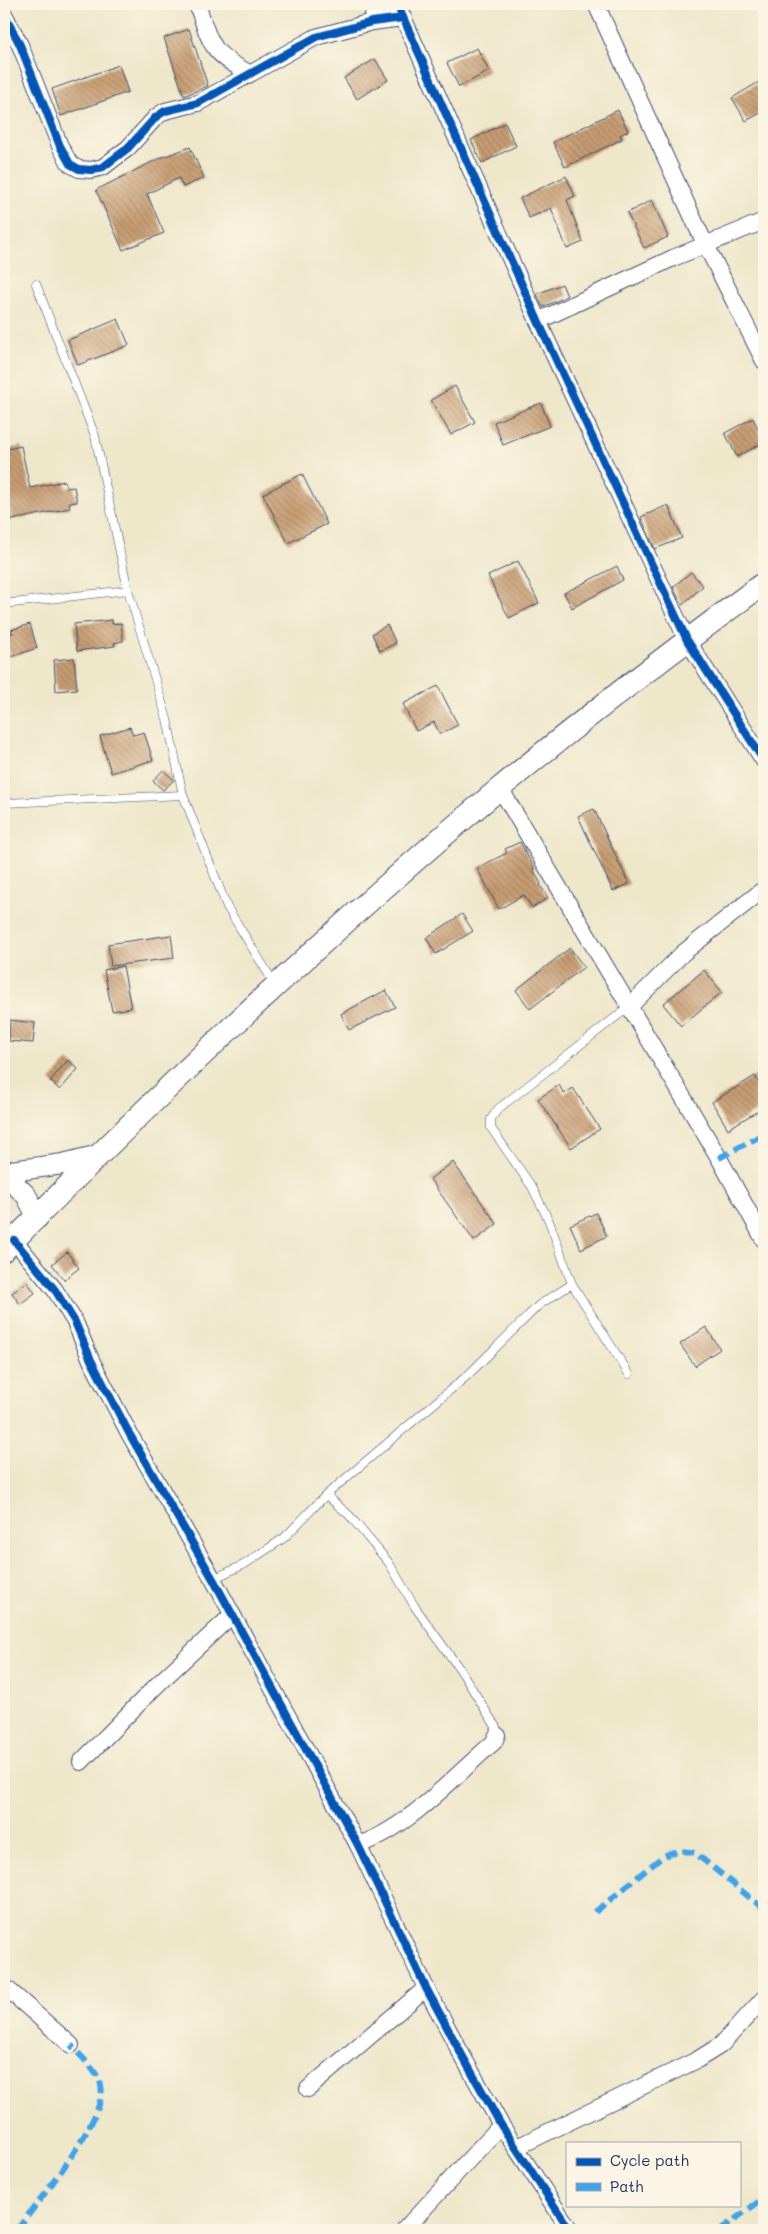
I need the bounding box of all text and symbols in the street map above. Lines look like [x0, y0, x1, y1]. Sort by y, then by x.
legend [566, 2142, 740, 2206]
text: Cycle path [610, 2150, 689, 2170]
text: Path [610, 2176, 644, 2196]

